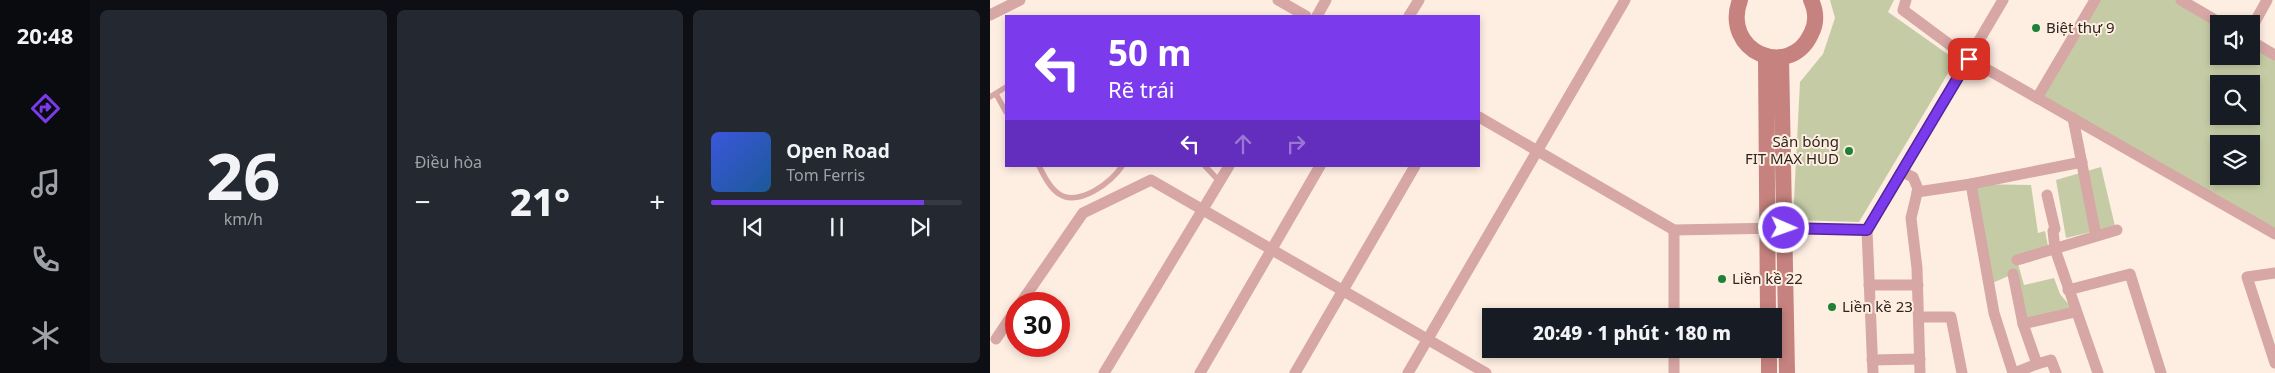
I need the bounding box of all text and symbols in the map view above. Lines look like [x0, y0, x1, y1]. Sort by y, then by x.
map controls [2210, 15, 2260, 185]
button: sound [2210, 15, 2260, 65]
place label: Biệt thự 9 [2046, 17, 2115, 37]
text: 20:48 [17, 20, 73, 50]
marker: Biệt thự 9 [2030, 22, 2042, 34]
text: 50 m [1108, 29, 1191, 76]
icon: left [1025, 35, 1090, 100]
pin [1948, 38, 1990, 80]
icon: arrive [1955, 45, 1983, 73]
text: Rẽ trái [1108, 74, 1174, 104]
button: search [2210, 75, 2260, 125]
icon: directions [28, 91, 63, 126]
icon: left [1176, 130, 1204, 158]
icon: ahead [1229, 130, 1257, 158]
icon: right [1282, 130, 1310, 158]
text: 26 [206, 131, 281, 219]
place label: Sân bóng FIT MAX HUD [1745, 131, 1839, 168]
button: layers [2210, 135, 2260, 185]
text: Open Road [786, 138, 890, 164]
marker: Sân bóng FIT MAX HUD [1843, 145, 1855, 157]
text: Điều hòa [415, 151, 482, 173]
text: Tom Ferris [786, 164, 865, 186]
icon: music [28, 166, 63, 201]
text: 21° [510, 175, 570, 227]
text: − [415, 182, 431, 220]
text: + [649, 182, 665, 220]
position arrow [1757, 201, 1809, 253]
text: km/h [224, 208, 263, 230]
icon: previous [739, 213, 767, 241]
icon: pause [823, 213, 851, 241]
icon: next [906, 213, 934, 241]
icon: phone [28, 242, 63, 277]
place label: Liền kề 22 [1732, 268, 1803, 288]
marker: Liền kề 22 [1716, 273, 1728, 285]
speed limit sign: 30 [1005, 292, 1070, 357]
place label: Liền kề 23 [1842, 296, 1913, 316]
marker: Liền kề 23 [1826, 301, 1838, 313]
icon: climate [28, 318, 63, 353]
text: 20:49 · 1 phút · 180 m [1533, 320, 1731, 346]

